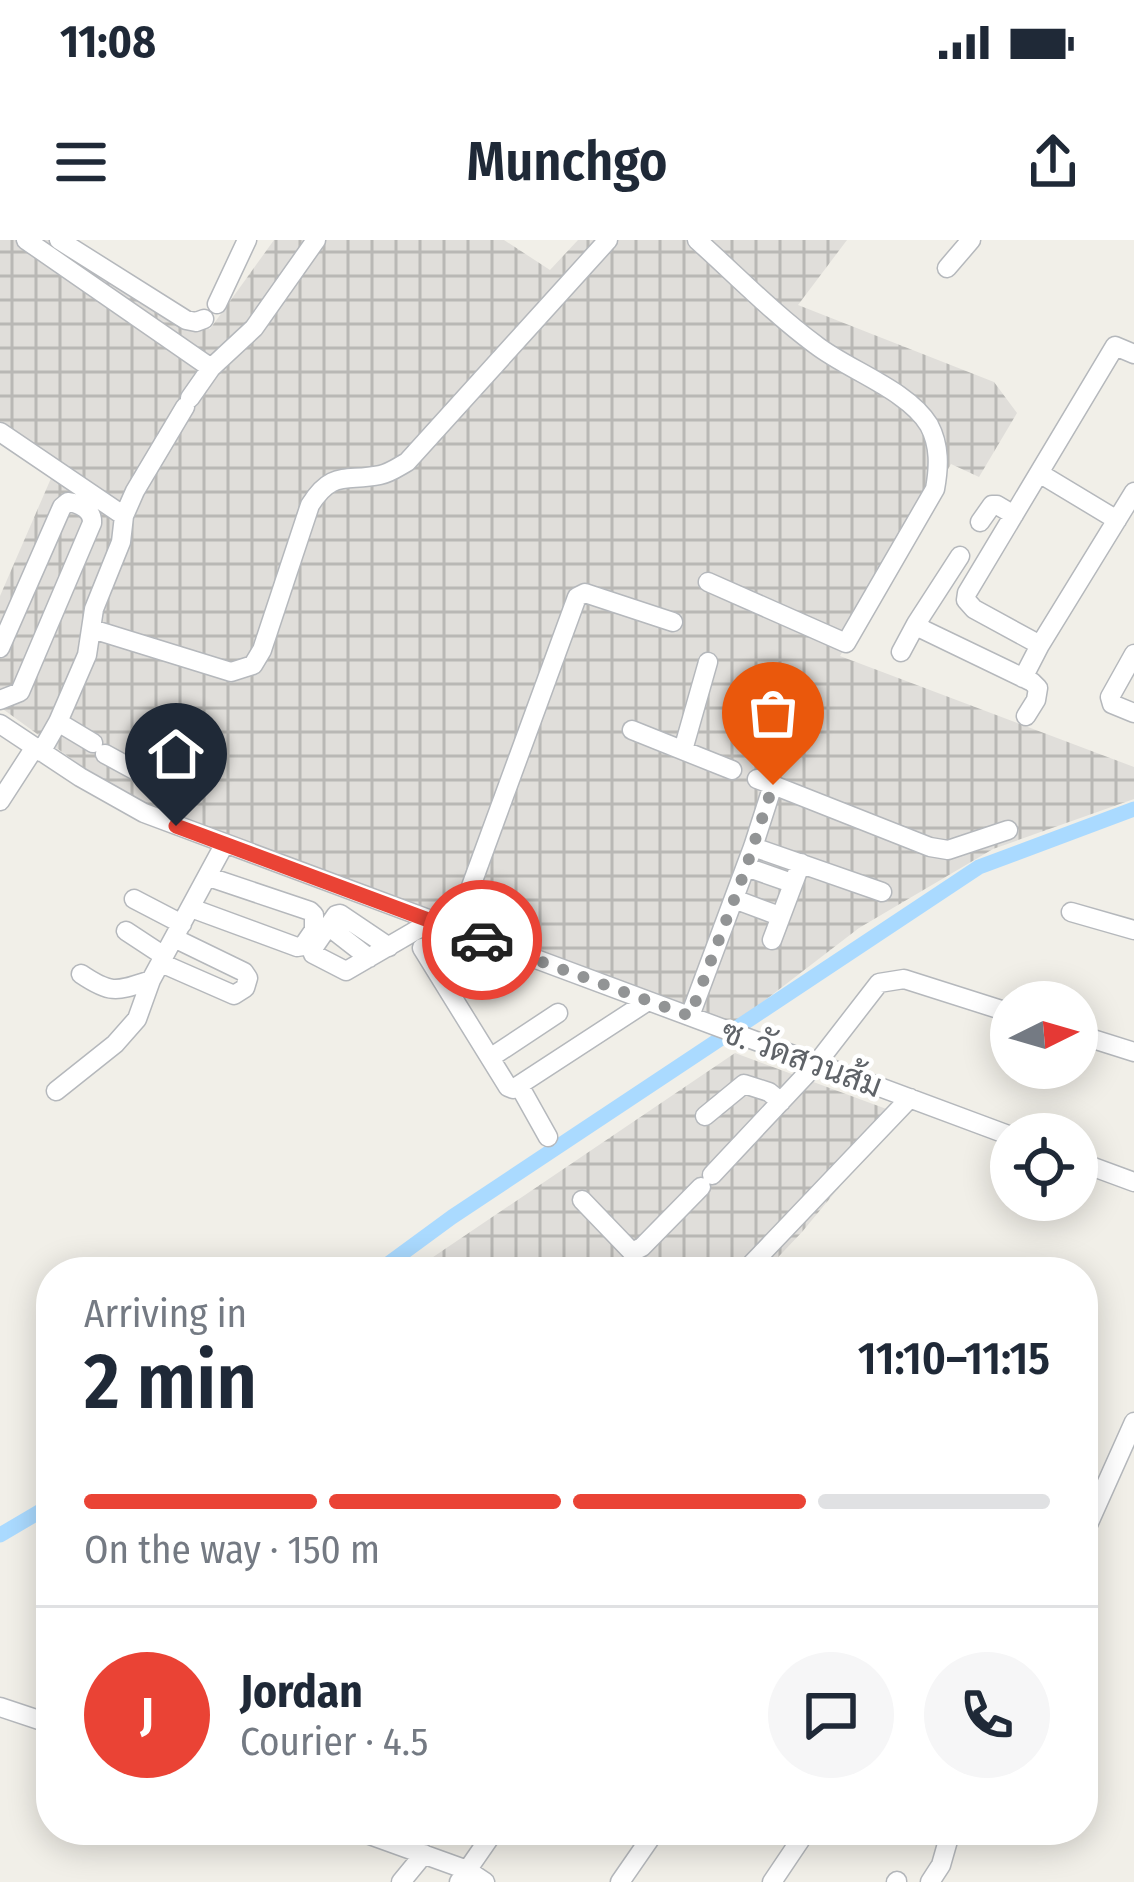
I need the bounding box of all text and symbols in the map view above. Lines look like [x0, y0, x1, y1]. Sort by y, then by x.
text: 11:08 [60, 15, 156, 69]
icon: menu [48, 129, 114, 195]
icon: share [1020, 129, 1086, 195]
text: Munchgo [466, 130, 668, 194]
pin [722, 662, 824, 785]
icon: bag [740, 680, 806, 746]
pin [125, 703, 227, 826]
icon: home [143, 721, 209, 787]
courier [422, 880, 542, 1000]
icon: car [449, 907, 515, 973]
north arrow [990, 981, 1098, 1089]
map controls [990, 981, 1098, 1221]
street label: ซ. วัดสวนส้ม [716, 1010, 888, 1106]
button: locate [990, 1113, 1098, 1221]
text: Arriving in [84, 1291, 247, 1337]
text: 11:10–11:15 [858, 1332, 1050, 1386]
text: 2 min [84, 1335, 257, 1429]
text: On the way · 150 m [84, 1527, 380, 1573]
button: chat [768, 1652, 894, 1778]
button: phone [924, 1652, 1050, 1778]
text: Jordan [240, 1665, 363, 1719]
text: J [140, 1688, 154, 1742]
text: Courier · 4.5 [240, 1719, 428, 1765]

